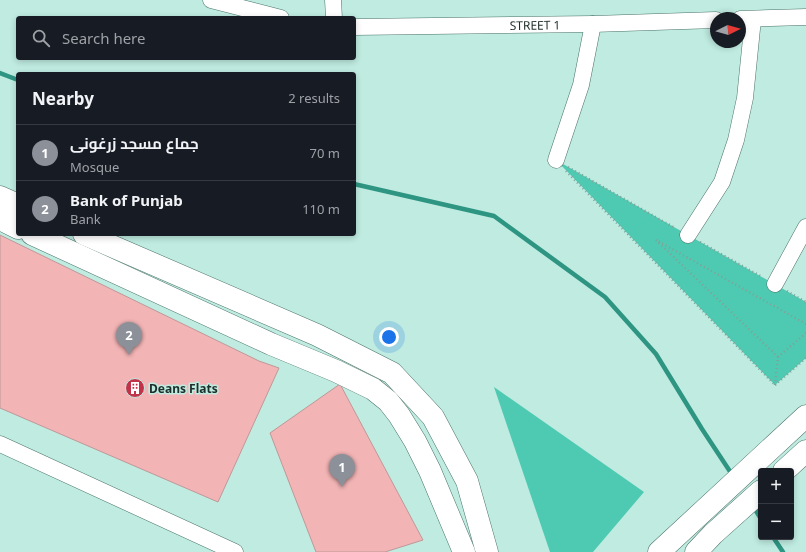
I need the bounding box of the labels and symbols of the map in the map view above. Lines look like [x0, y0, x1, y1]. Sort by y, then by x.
north arrow [710, 12, 746, 48]
street label: STREET 1 [509, 16, 560, 34]
pin: 2 [116, 322, 142, 355]
your location [379, 327, 399, 347]
building icon: Deans Flats [124, 377, 146, 399]
place label: Deans Flats [149, 380, 218, 397]
pin: 1 [329, 454, 355, 487]

